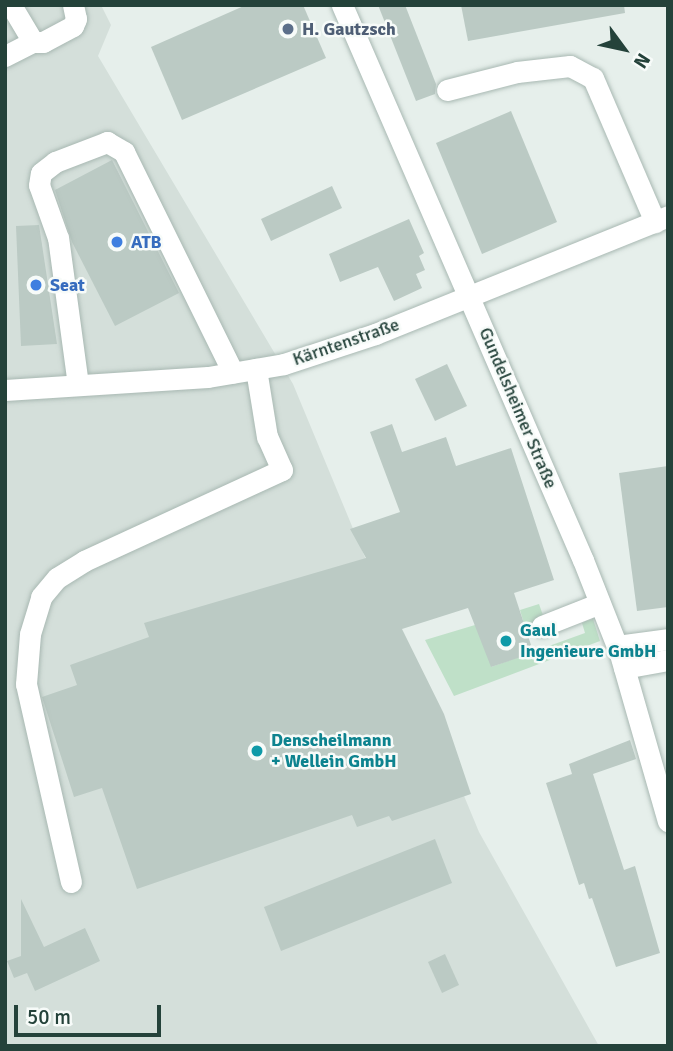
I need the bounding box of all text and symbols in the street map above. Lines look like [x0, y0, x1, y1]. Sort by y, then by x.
north arrow [589, 14, 659, 84]
place label: H. Gautzsch [302, 18, 396, 40]
marker: H. Gautzsch [280, 21, 296, 37]
text: N [628, 48, 655, 73]
place label: ATB [131, 231, 162, 253]
marker: ATB [109, 234, 125, 250]
place label: Seat [50, 274, 85, 296]
marker: Seat [28, 277, 44, 293]
street label: Kärntenstraße [290, 314, 402, 370]
street label: Gundelsheimer Straße [474, 324, 562, 492]
place label: Gaul Ingenieure GmbH [520, 620, 656, 662]
marker: Gaul Ingenieure GmbH [498, 633, 514, 649]
place label: Denscheilmann + Wellein GmbH [271, 730, 397, 772]
marker: Denscheilmann + Wellein GmbH [249, 743, 265, 759]
scale bar [18, 992, 164, 1036]
text: 50 m [27, 1004, 71, 1030]

